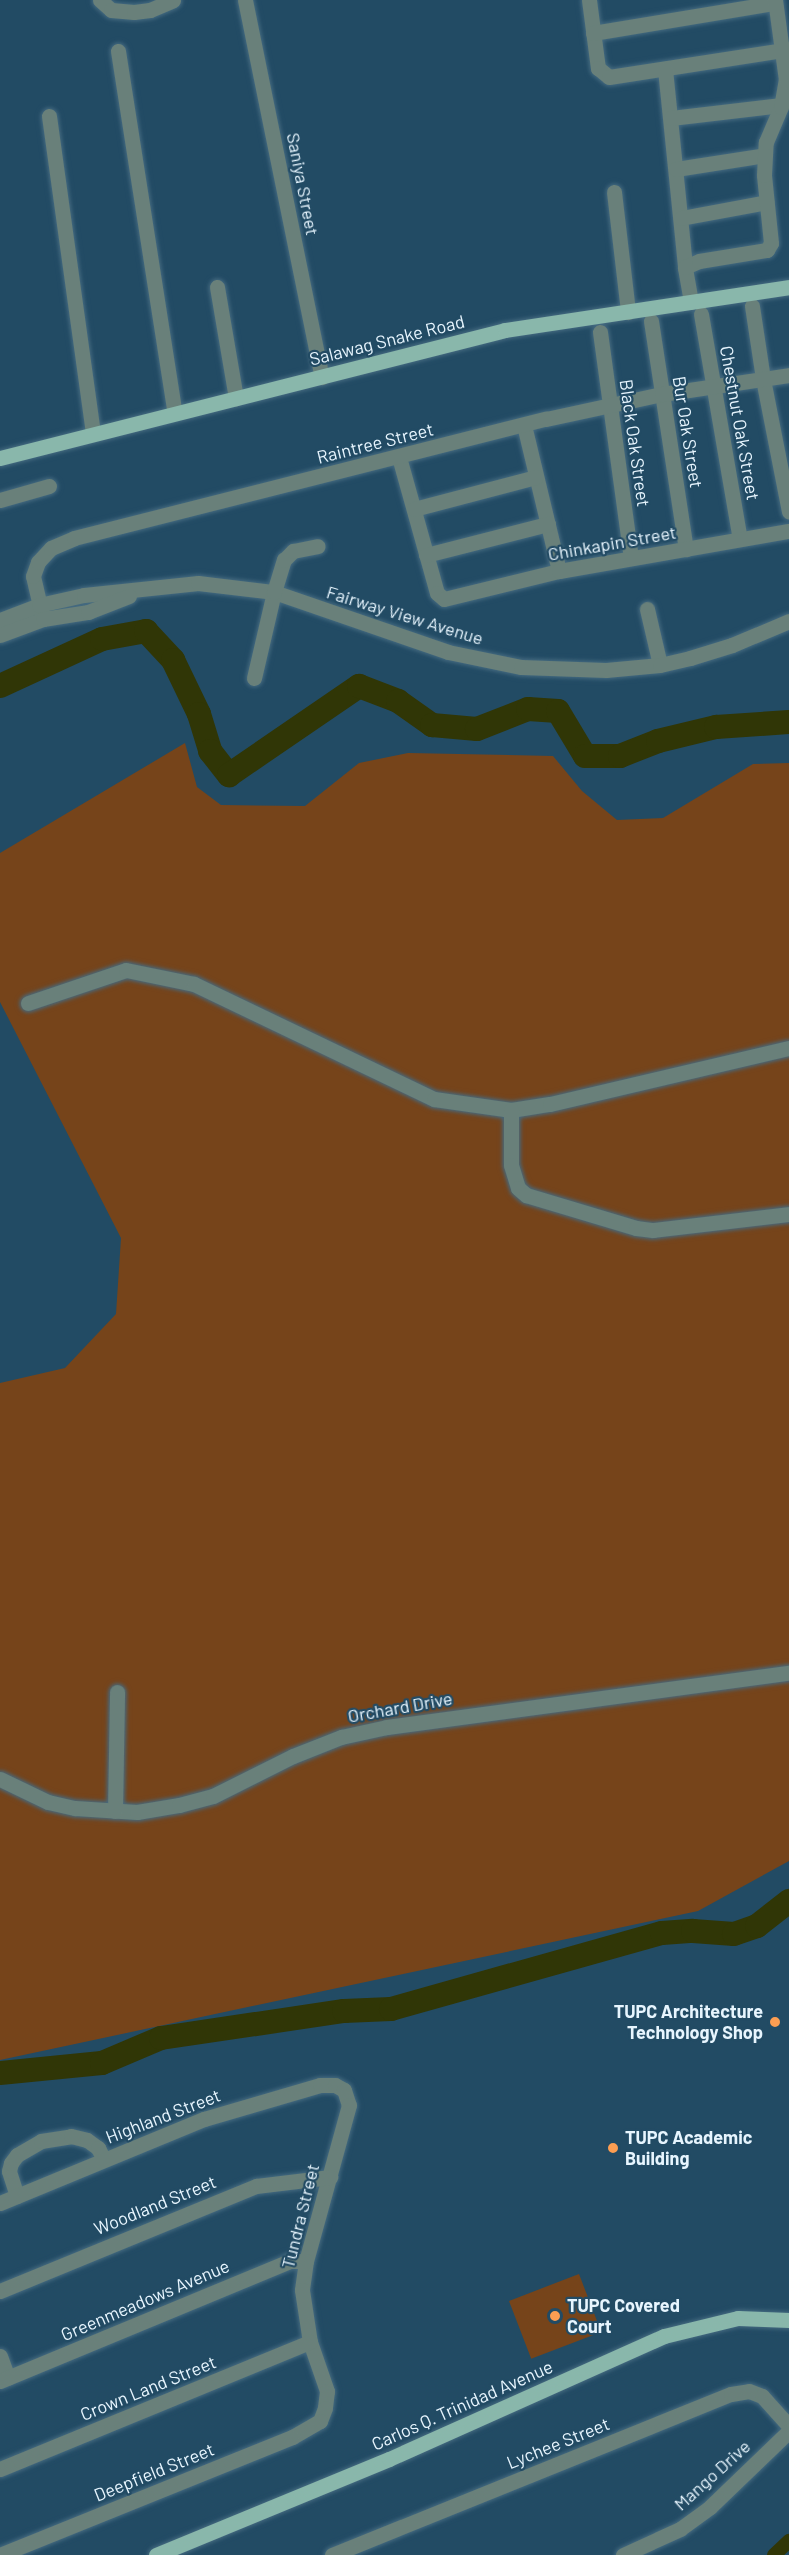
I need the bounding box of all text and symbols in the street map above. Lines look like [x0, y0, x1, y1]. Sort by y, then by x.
street label: Saniya Street [282, 131, 324, 237]
street label: Salawag Snake Road [307, 310, 467, 370]
street label: Chestnut Oak Street [716, 344, 764, 502]
street label: Bur Oak Street [669, 375, 707, 489]
street label: Black Oak Street [615, 378, 655, 508]
street label: Raintree Street [314, 418, 436, 468]
street label: Chinkapin Street [546, 521, 678, 565]
street label: Fairway View Avenue [324, 581, 486, 649]
street label: Orchard Drive [346, 1687, 454, 1727]
place label: TUPC Architecture Technology Shop [614, 2001, 763, 2044]
marker: TUPC Architecture Technology Shop [768, 2015, 782, 2029]
street label: Highland Street [103, 2084, 223, 2148]
place label: TUPC Academic Building [625, 2127, 752, 2170]
marker: TUPC Academic Building [606, 2141, 620, 2155]
street label: Tundra Street [277, 2161, 323, 2271]
street label: Woodland Street [91, 2171, 219, 2239]
street label: Greenmeadows Avenue [57, 2255, 233, 2345]
place label: TUPC Covered Court [567, 2295, 680, 2338]
marker: TUPC Covered Court [548, 2309, 562, 2323]
street label: Crown Land Street [77, 2351, 219, 2425]
street label: Carlos Q. Trinidad Avenue [368, 2355, 556, 2455]
street label: Lychee Street [503, 2413, 613, 2473]
street label: Mango Drive [670, 2435, 754, 2515]
street label: Deepfield Street [91, 2438, 217, 2506]

